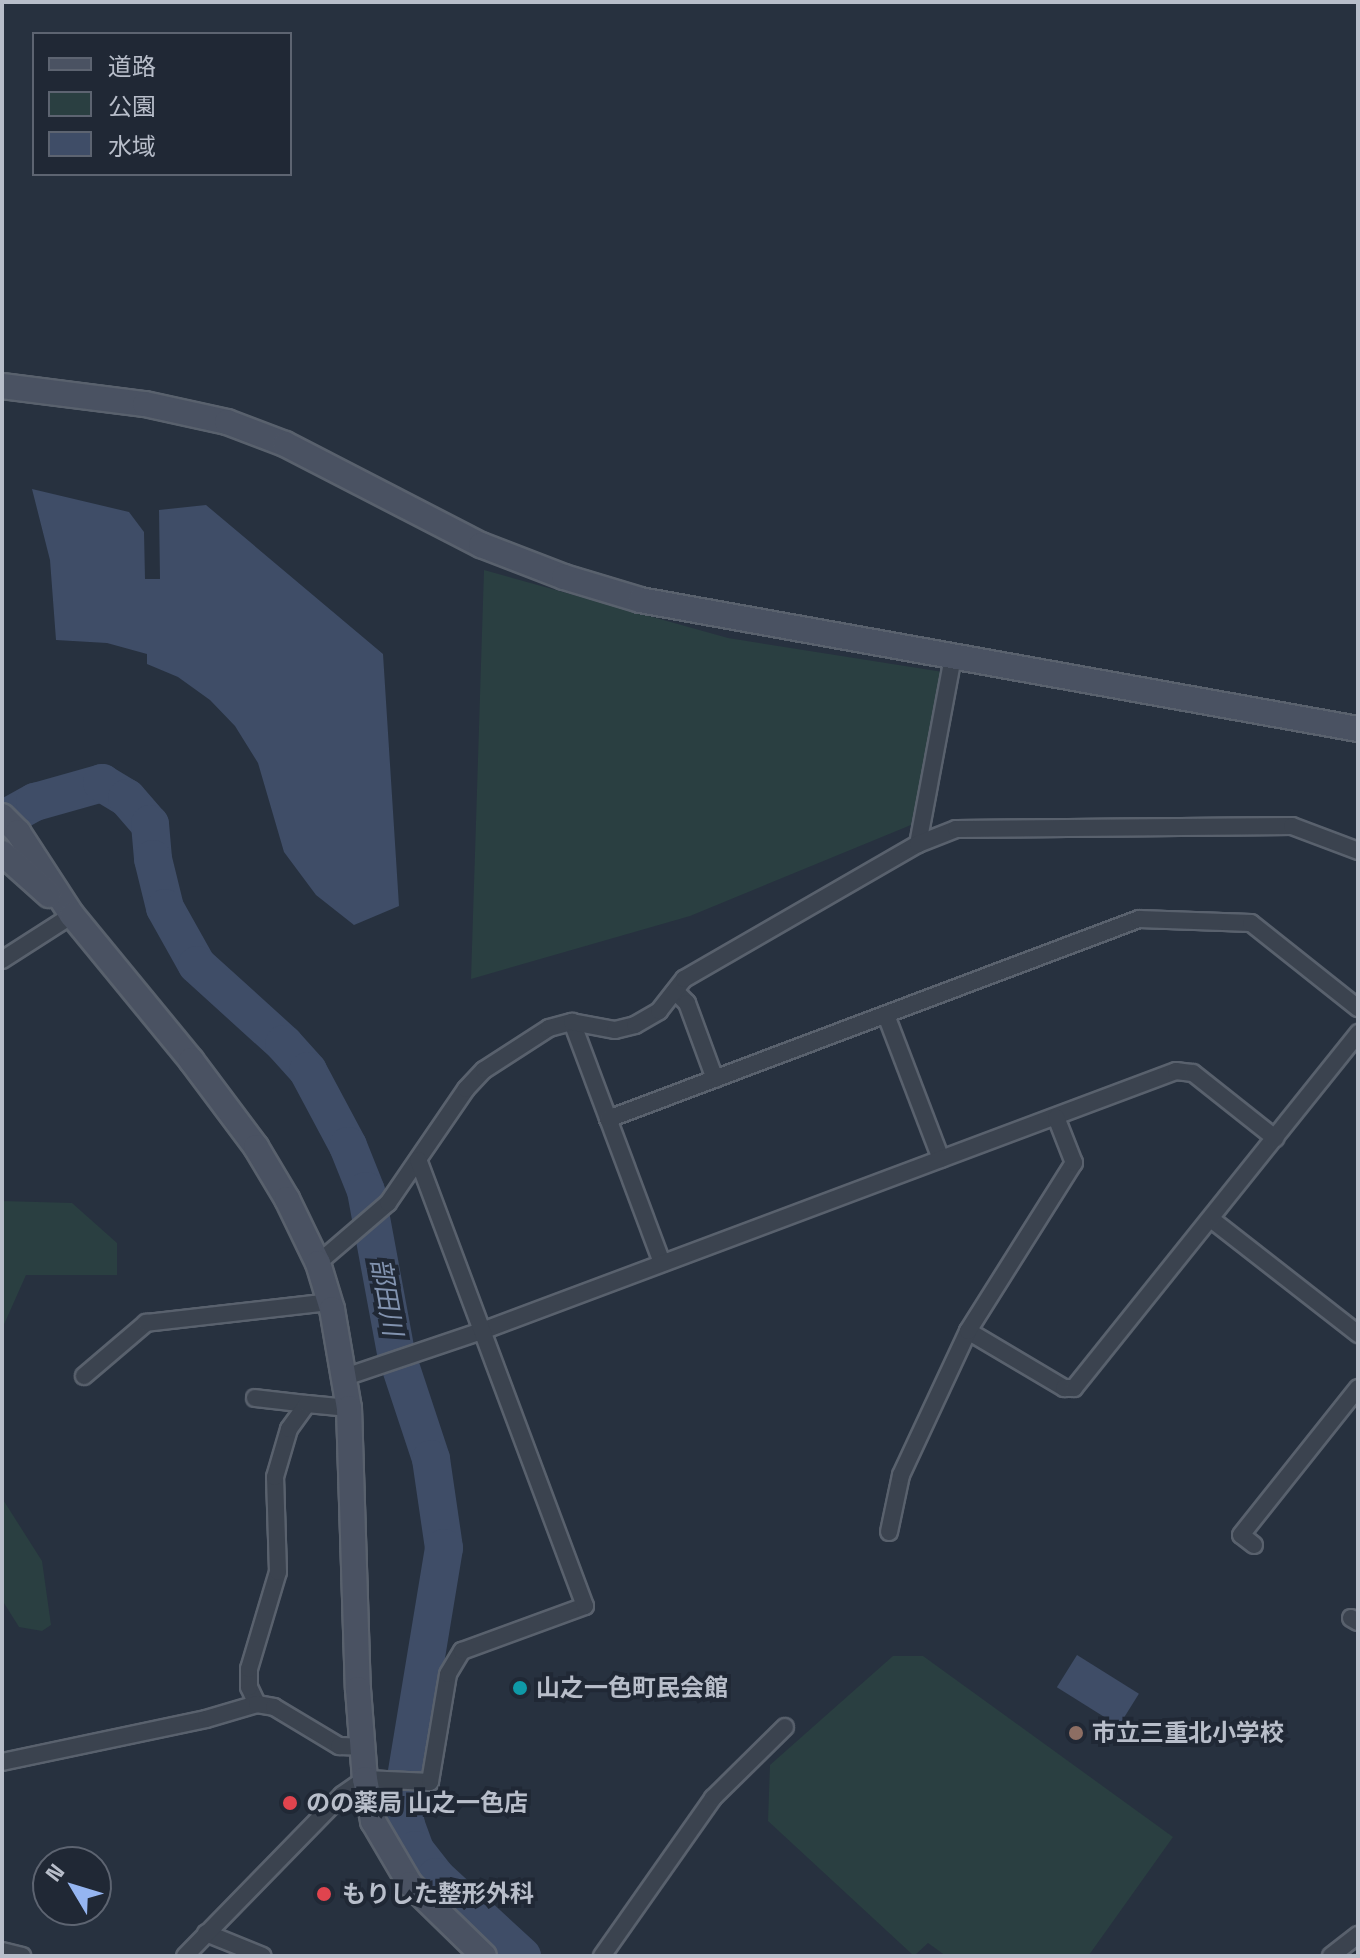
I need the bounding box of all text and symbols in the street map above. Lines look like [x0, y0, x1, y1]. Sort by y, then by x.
legend [32, 32, 292, 176]
text: 道路 [108, 51, 156, 82]
text: 公園 [108, 91, 156, 122]
text: 水域 [108, 131, 156, 162]
water label: 部田川 [364, 1256, 408, 1338]
place label: 山之一色町民会館 [536, 1674, 728, 1702]
marker: 山之一色町民会館 [511, 1679, 529, 1697]
place label: 市立三重北小学校 [1092, 1719, 1284, 1747]
marker: 市立三重北小学校 [1067, 1724, 1085, 1742]
place label: のの薬局 山之一色店 [306, 1789, 528, 1817]
marker: のの薬局 山之一色店 [281, 1794, 299, 1812]
north arrow [32, 1846, 112, 1926]
text: N [39, 1858, 70, 1887]
place label: もりした整形外科 [342, 1880, 534, 1908]
marker: もりした整形外科 [313, 1883, 335, 1905]

